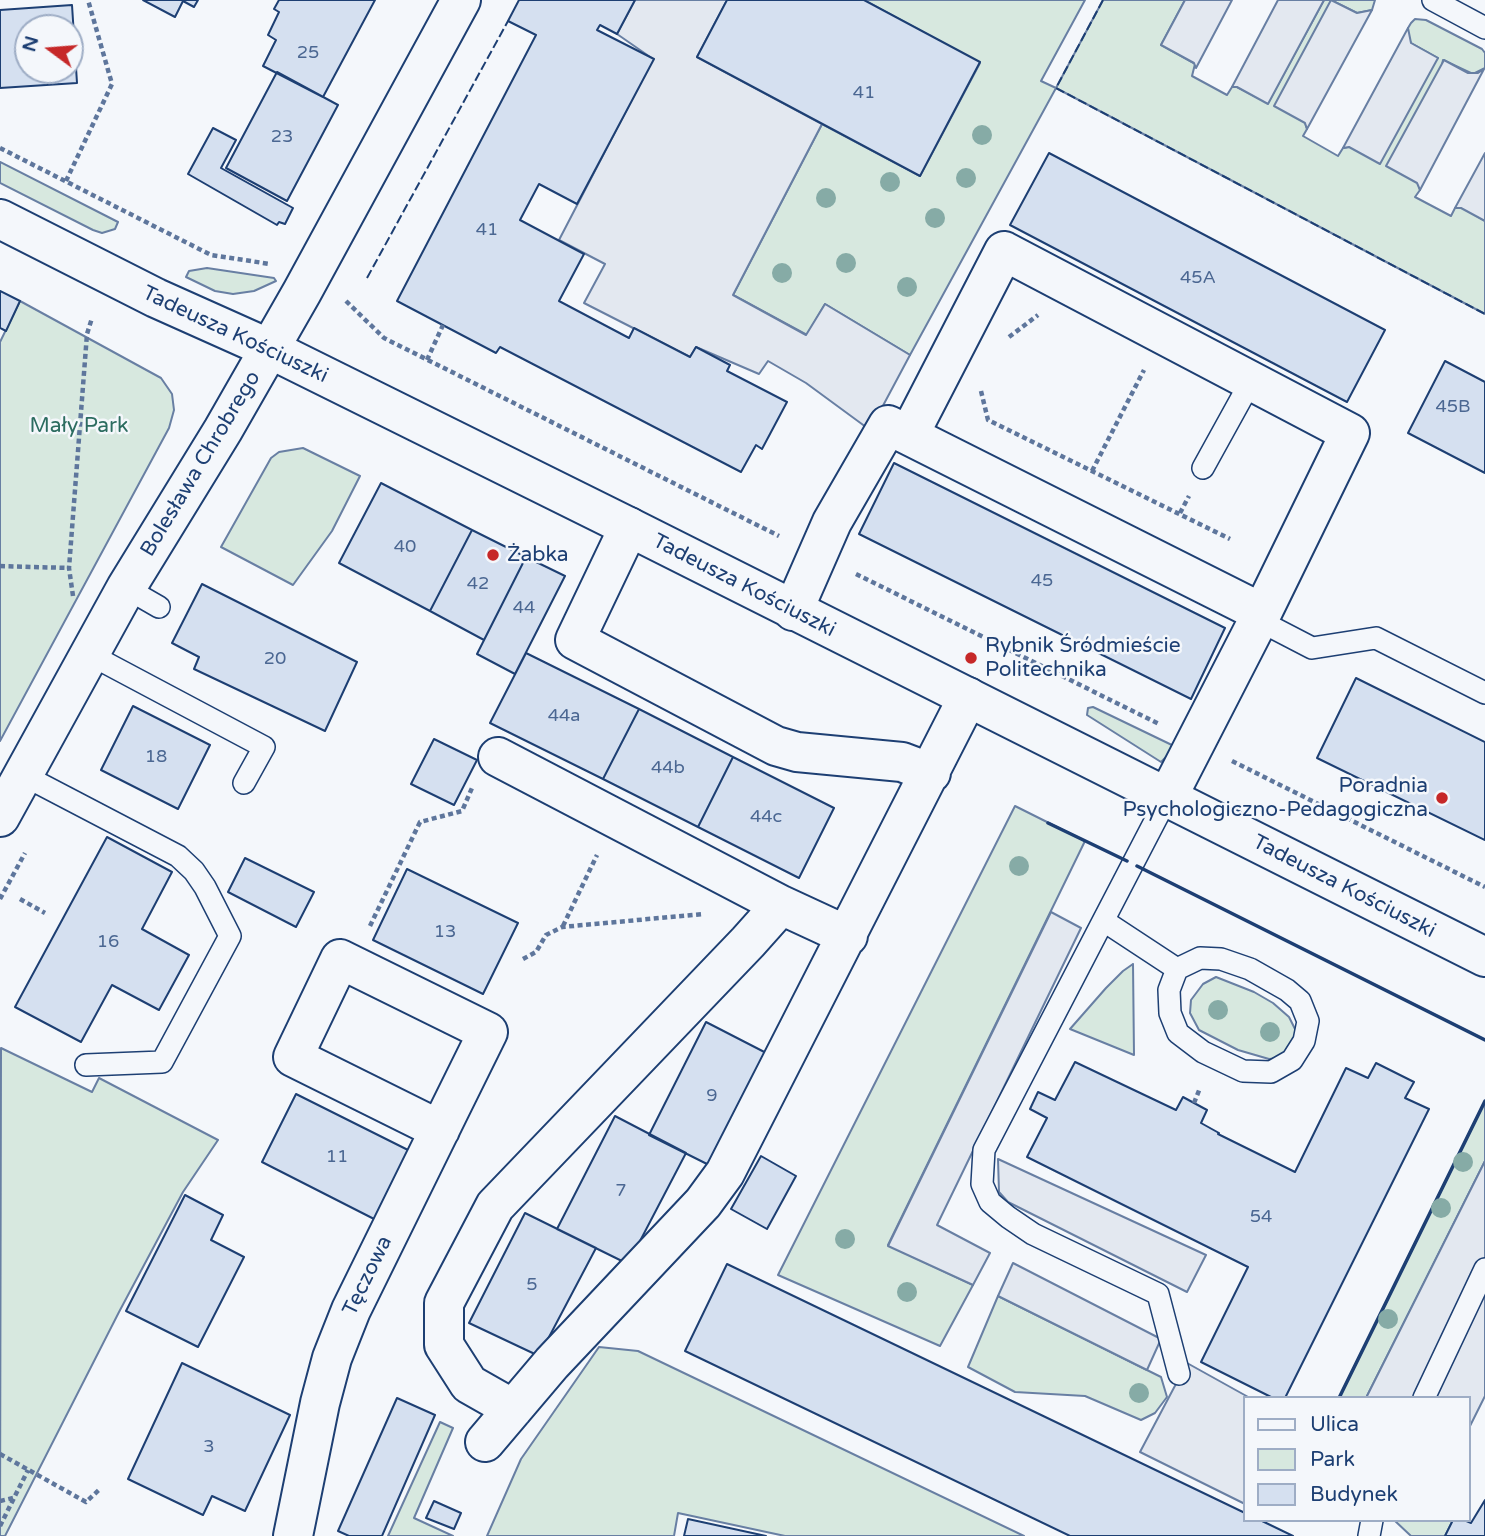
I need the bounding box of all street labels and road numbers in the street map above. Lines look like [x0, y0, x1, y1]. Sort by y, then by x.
street label: Tadeusza Kościuszki [138, 281, 332, 389]
street label: Bolesława Chrobrego [136, 367, 266, 561]
street label: Tadeusza Kościuszki [648, 529, 840, 643]
street label: Tadeusza Kościuszki [1248, 830, 1440, 944]
street label: Tęczowa [338, 1232, 398, 1320]

